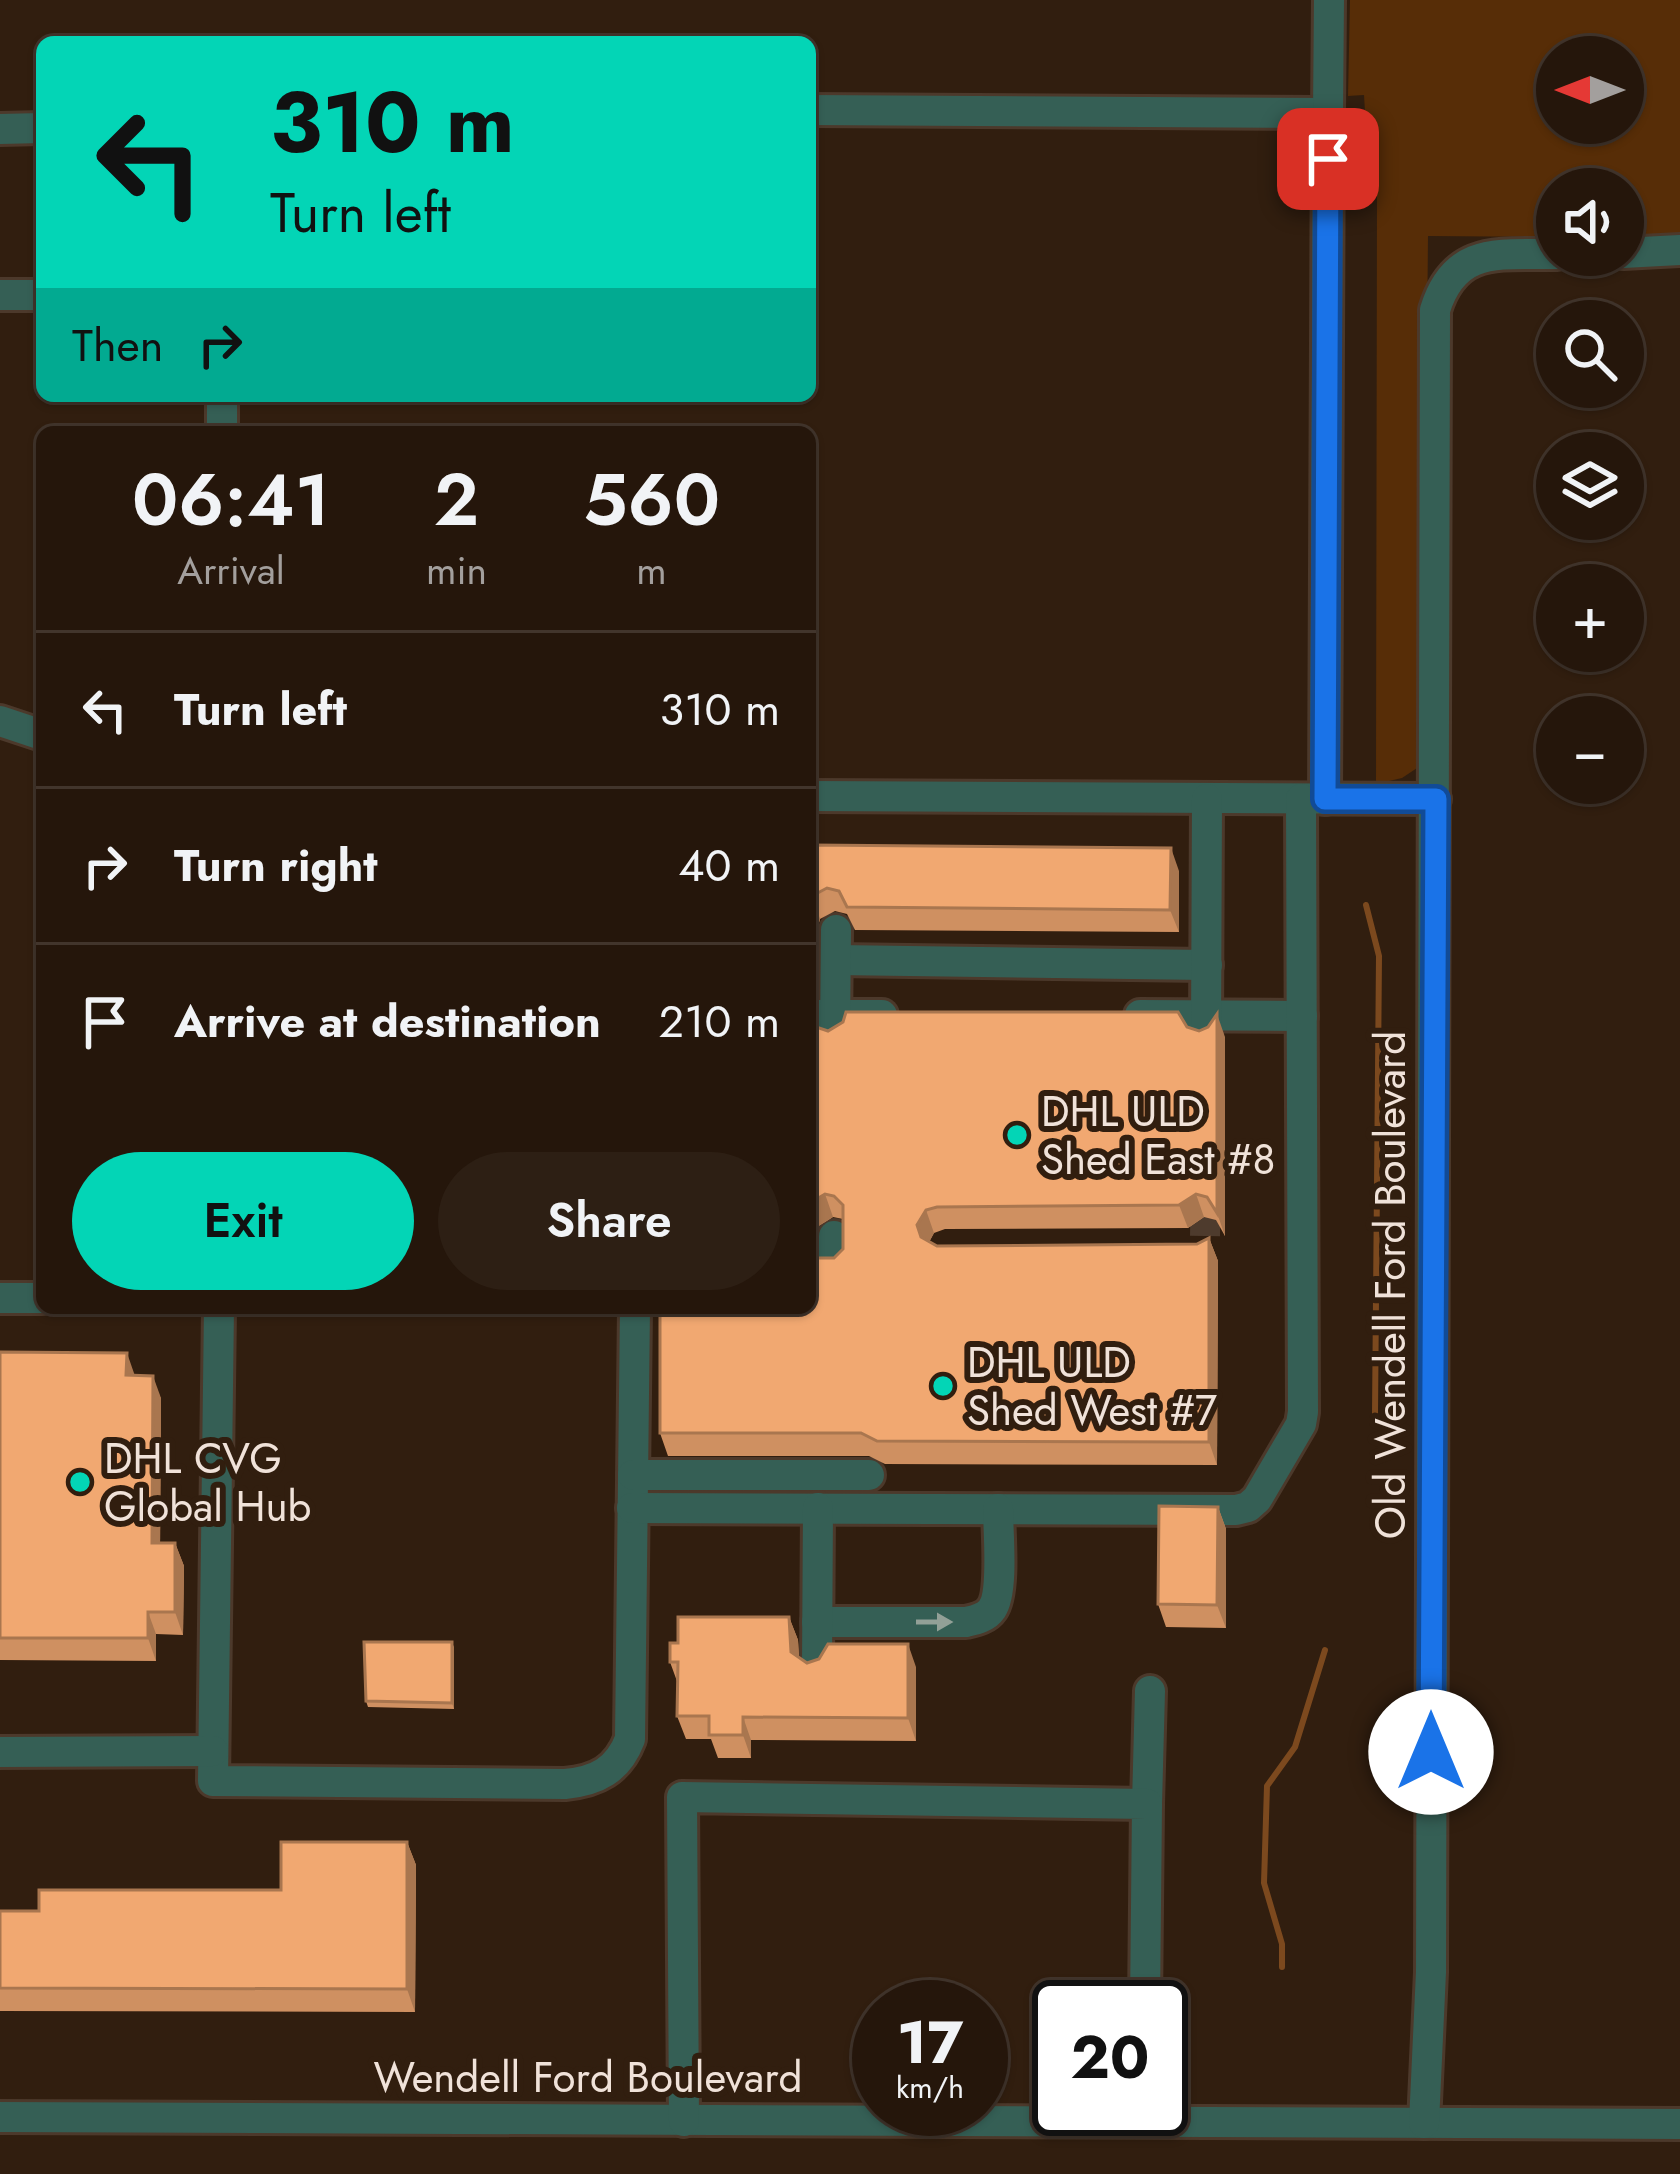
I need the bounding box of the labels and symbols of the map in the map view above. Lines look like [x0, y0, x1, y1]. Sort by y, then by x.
north arrow [1536, 36, 1644, 144]
pin [1277, 108, 1379, 210]
street label: Old Wendell Ford Boulevard [1360, 1031, 1421, 1539]
place label: DHL ULD Shed East #8 [1041, 1081, 1276, 1190]
marker: DHL ULD Shed East #8 [1004, 1122, 1030, 1148]
place label: DHL ULD Shed West #7 [967, 1332, 1217, 1441]
marker: DHL ULD Shed West #7 [930, 1373, 956, 1399]
place label: DHL CVG Global Hub [104, 1428, 312, 1537]
marker: DHL CVG Global Hub [67, 1469, 93, 1495]
one-way arrow [916, 1612, 954, 1632]
position arrow [1368, 1689, 1494, 1815]
speed limit sign: 20 [1032, 1980, 1188, 2136]
street label: Wendell Ford Boulevard [373, 2047, 803, 2108]

